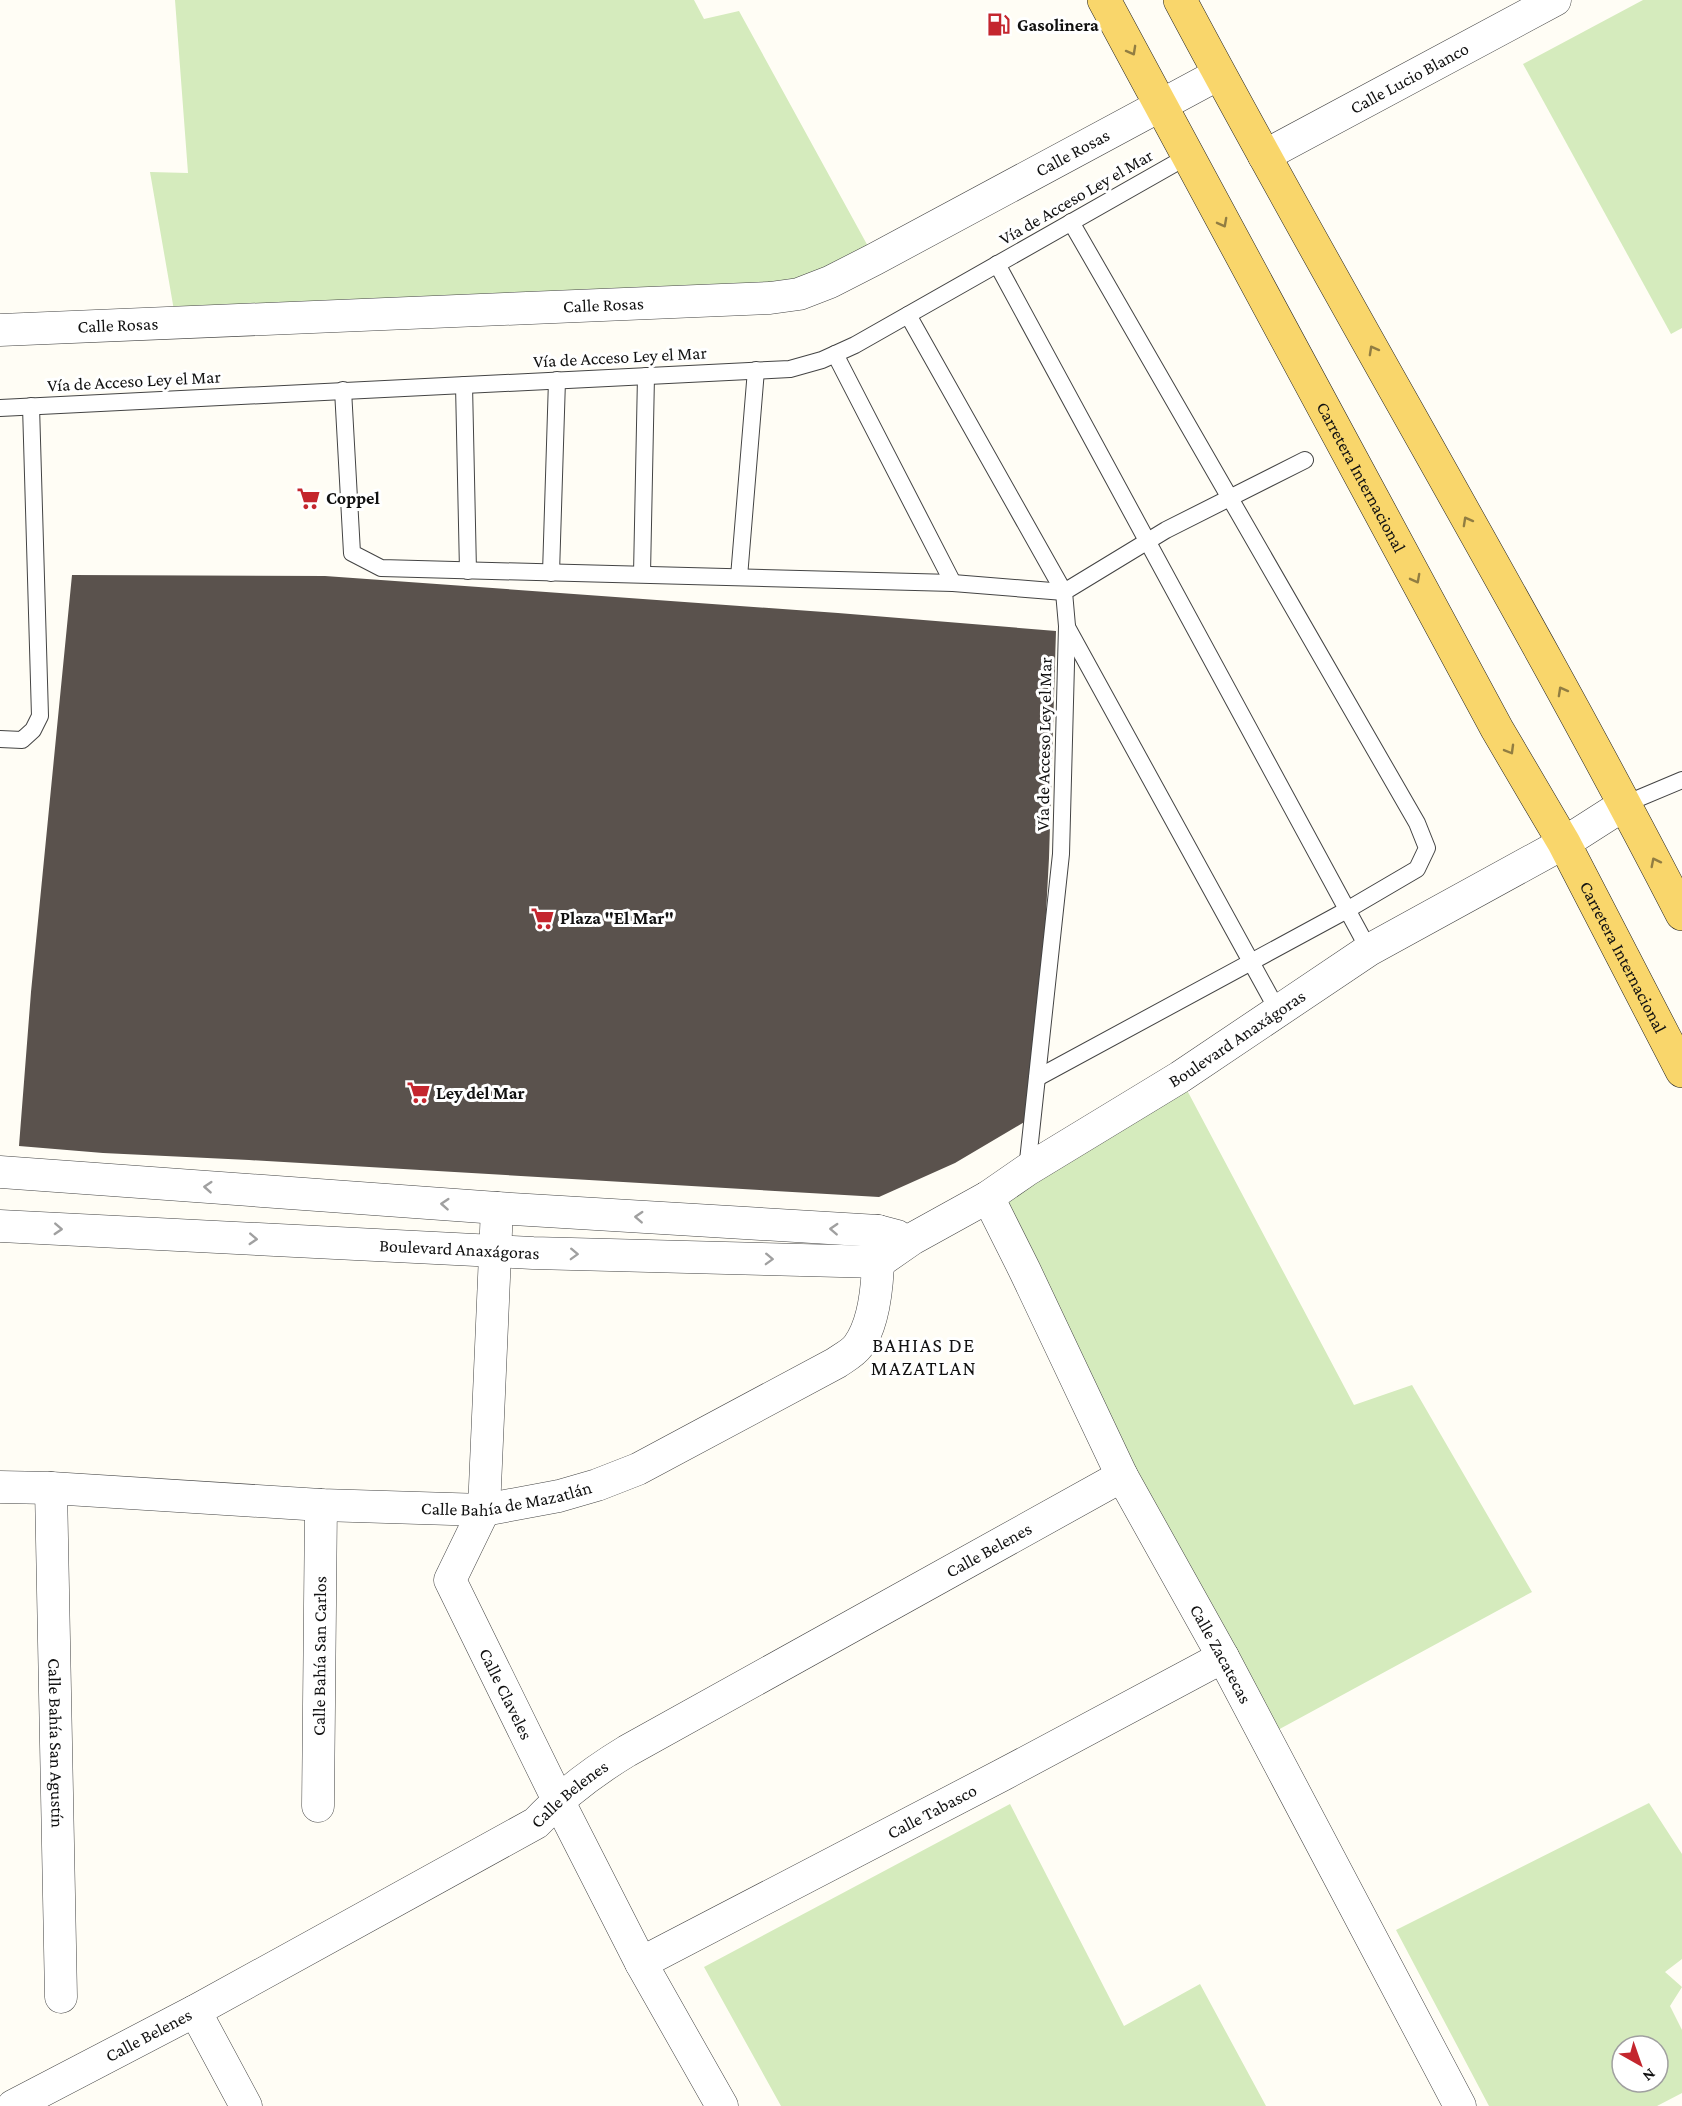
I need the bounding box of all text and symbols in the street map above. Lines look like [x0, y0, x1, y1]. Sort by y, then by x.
fuel station icon: Gasolinera [986, 12, 1012, 38]
place label: Gasolinera [1017, 15, 1099, 35]
street label: Calle Lucio Blanco [1347, 38, 1472, 118]
one-way arrow [1125, 45, 1136, 56]
street label: Calle Rosas [1032, 125, 1113, 181]
street label: Vía de Acceso Ley el Mar [996, 145, 1157, 249]
one-way arrow [1216, 217, 1227, 227]
street label: Calle Rosas [563, 293, 644, 317]
street label: Calle Rosas [77, 313, 159, 337]
street label: Vía de Acceso Ley el Mar [533, 342, 708, 372]
one-way arrow [1368, 346, 1380, 356]
street label: Vía de Acceso Ley el Mar [47, 366, 222, 396]
street label: Carretera Internacional [1313, 398, 1410, 556]
supermarket icon: Coppel [295, 485, 321, 511]
place label: Coppel [326, 488, 380, 508]
one-way arrow [1463, 516, 1475, 527]
one-way arrow [1409, 573, 1420, 583]
street label: Vía de Acceso Ley el Mar [1032, 656, 1056, 831]
one-way arrow [1558, 687, 1570, 697]
one-way arrow [1502, 744, 1514, 754]
one-way arrow [1651, 858, 1663, 869]
street label: Carretera Internacional [1576, 878, 1671, 1037]
supermarket icon: Plaza "El Mar" [529, 905, 555, 931]
place label: Plaza "El Mar" [560, 908, 674, 928]
street label: Boulevard Anaxágoras [1165, 986, 1309, 1092]
supermarket icon: Ley del Mar [405, 1080, 431, 1106]
place label: Ley del Mar [436, 1083, 525, 1103]
one-way arrow [204, 1181, 213, 1194]
one-way arrow [440, 1198, 449, 1211]
one-way arrow [635, 1210, 644, 1223]
one-way arrow [829, 1222, 838, 1235]
one-way arrow [54, 1223, 63, 1236]
one-way arrow [249, 1232, 258, 1245]
street label: Boulevard Anaxágoras [379, 1235, 540, 1263]
one-way arrow [569, 1248, 578, 1260]
one-way arrow [764, 1253, 773, 1266]
district label: BAHIAS DE MAZATLAN [871, 1334, 977, 1379]
street label: Calle Bahía de Mazatlán [421, 1477, 594, 1520]
street label: Calle Belenes [943, 1518, 1035, 1582]
street label: Calle Bahía San Carlos [309, 1576, 330, 1736]
street label: Calle Zacatecas [1186, 1601, 1256, 1707]
street label: Calle Claveles [475, 1645, 537, 1743]
street label: Calle Bahía San Agustín [44, 1658, 68, 1828]
street label: Calle Belenes [527, 1756, 612, 1832]
street label: Calle Tabasco [884, 1780, 980, 1843]
street label: Calle Belenes [102, 2004, 195, 2066]
north arrow [1610, 2034, 1670, 2094]
text: N [1640, 2065, 1659, 2085]

